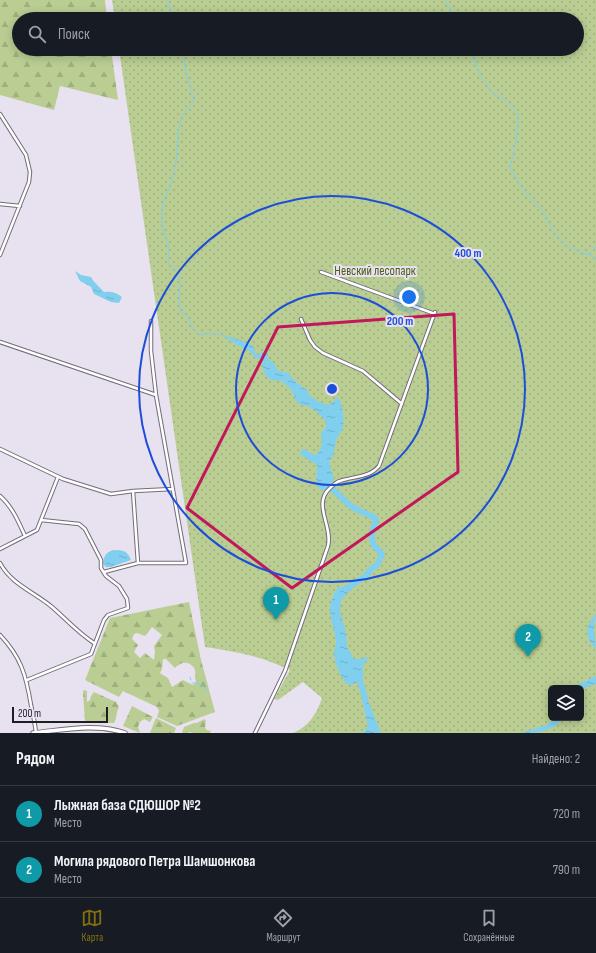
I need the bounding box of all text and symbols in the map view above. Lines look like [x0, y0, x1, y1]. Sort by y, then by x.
search box [12, 12, 584, 56]
icon: search [26, 23, 48, 45]
text: Поиск [58, 25, 90, 44]
text: 400 m [455, 246, 481, 261]
park label: Невский лесопарк [334, 263, 416, 279]
your location [399, 287, 419, 307]
text: 200 m [387, 314, 413, 329]
centre of rings [325, 382, 339, 396]
pin: 1 [263, 587, 289, 620]
pin: 2 [515, 624, 541, 657]
map controls [548, 685, 584, 721]
button: layers [548, 685, 584, 721]
scale bar [12, 705, 108, 724]
text: 200 m [18, 707, 41, 720]
text: Рядом [16, 749, 55, 769]
text: Найдено: 2 [532, 751, 580, 767]
text: Лыжная база СДЮШОР №2 [54, 796, 201, 815]
text: 1 [26, 806, 32, 822]
text: 720 m [553, 806, 580, 822]
text: Место [54, 815, 82, 831]
text: Могила рядового Петра Шамшонкова [54, 852, 255, 871]
text: 2 [26, 862, 32, 878]
text: 790 m [553, 862, 580, 878]
text: Место [54, 871, 82, 887]
tab: Карта [81, 907, 103, 944]
tab: Маршрут [266, 907, 301, 944]
tab: Сохранённые [463, 907, 515, 944]

